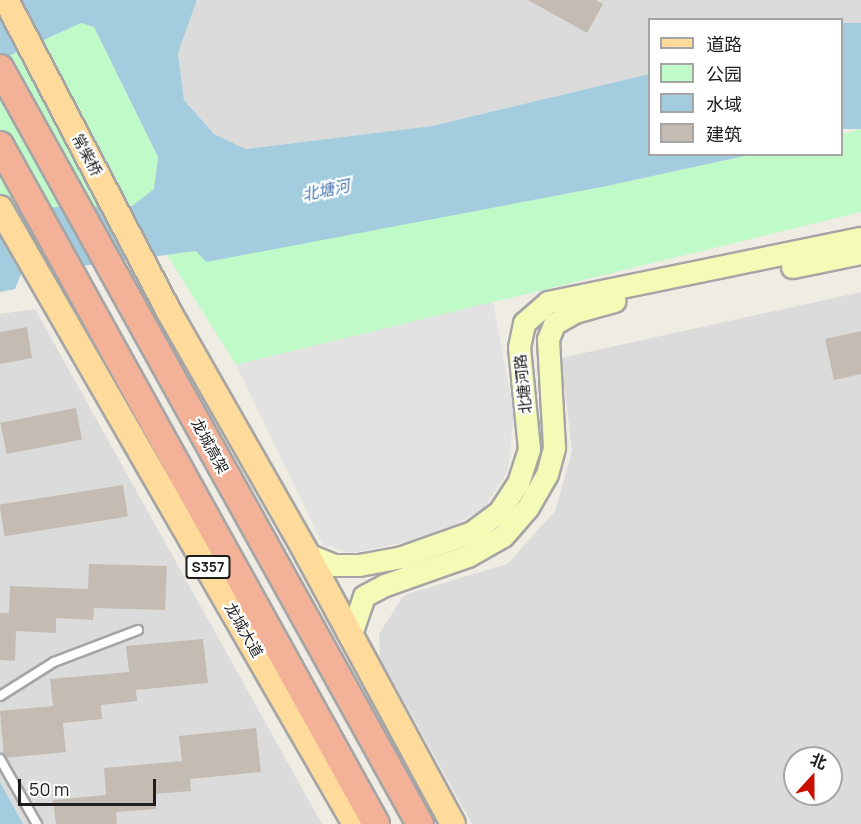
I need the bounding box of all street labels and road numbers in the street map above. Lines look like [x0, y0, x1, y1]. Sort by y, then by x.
street label: 常柴桥 [68, 131, 106, 179]
street label: 北塘河路 [511, 353, 535, 415]
street label: 龙城高架 [188, 415, 232, 477]
road number: S357 [184, 556, 232, 578]
street label: 龙城大道 [221, 600, 267, 660]

